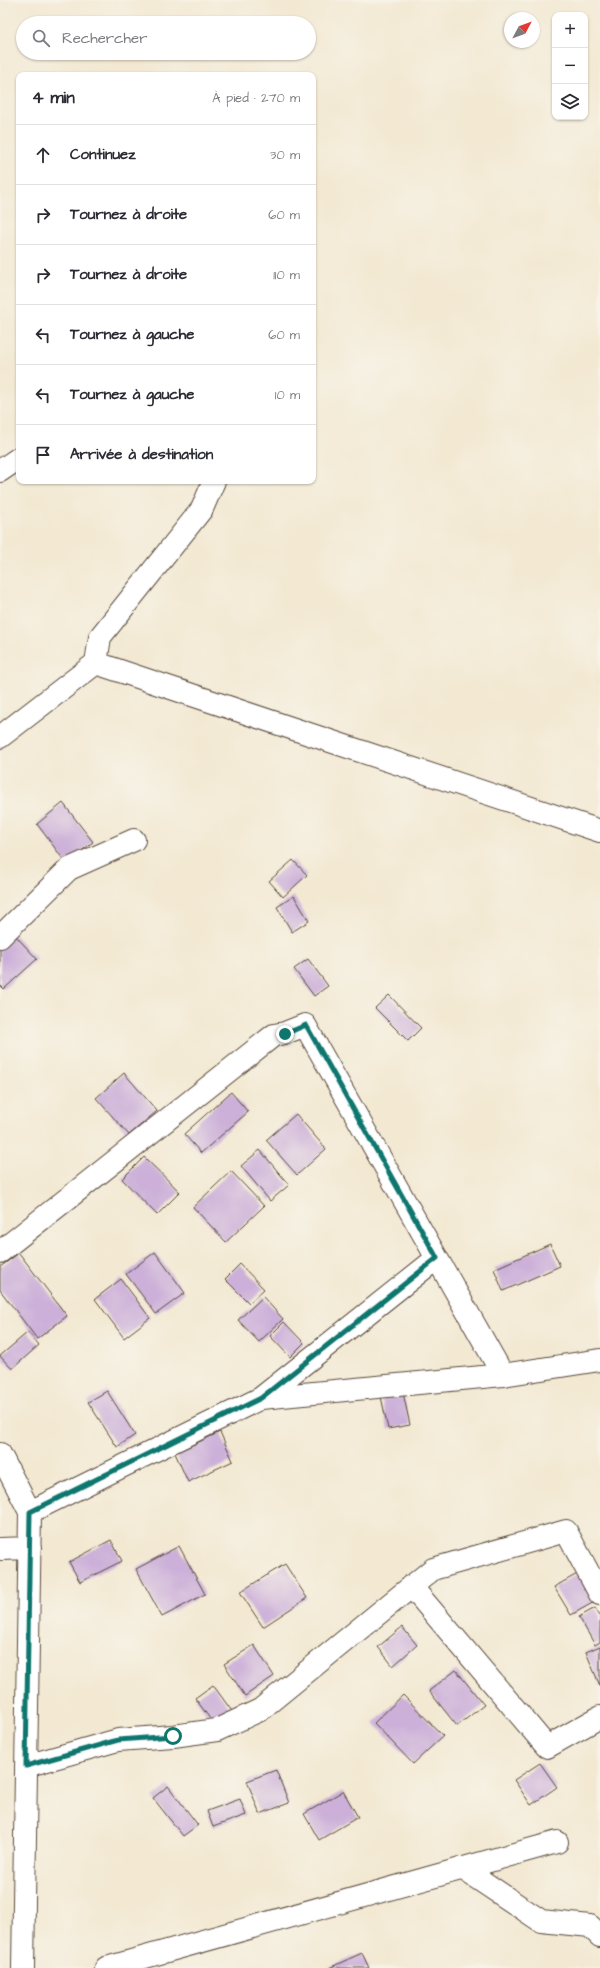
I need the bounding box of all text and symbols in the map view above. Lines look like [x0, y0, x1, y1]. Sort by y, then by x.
north arrow [504, 12, 540, 48]
map controls [552, 12, 588, 120]
button: + [552, 12, 588, 48]
search box [16, 16, 316, 60]
icon: search [30, 27, 52, 49]
text: Rechercher [62, 28, 147, 49]
button: − [552, 48, 588, 84]
button: layers [552, 84, 588, 120]
text: 4 min [32, 86, 75, 110]
text: À pied · 270 m [212, 89, 300, 107]
icon: ahead [32, 144, 54, 166]
text: Continuez [70, 144, 136, 165]
text: 30 m [270, 146, 300, 164]
icon: right [32, 204, 54, 226]
text: Tournez à droite [70, 204, 187, 225]
text: 60 m [268, 206, 300, 224]
icon: right [32, 264, 54, 286]
text: Tournez à droite [70, 264, 187, 285]
text: 110 m [273, 266, 300, 284]
icon: left [32, 324, 54, 346]
text: Tournez à gauche [70, 324, 194, 345]
text: 60 m [268, 326, 300, 344]
icon: left [32, 384, 54, 406]
text: Tournez à gauche [70, 384, 194, 405]
text: 10 m [275, 386, 300, 404]
icon: arrive [32, 444, 54, 466]
text: Arrivée à destination [70, 444, 213, 465]
route end [276, 1025, 294, 1043]
route start [164, 1727, 182, 1745]

